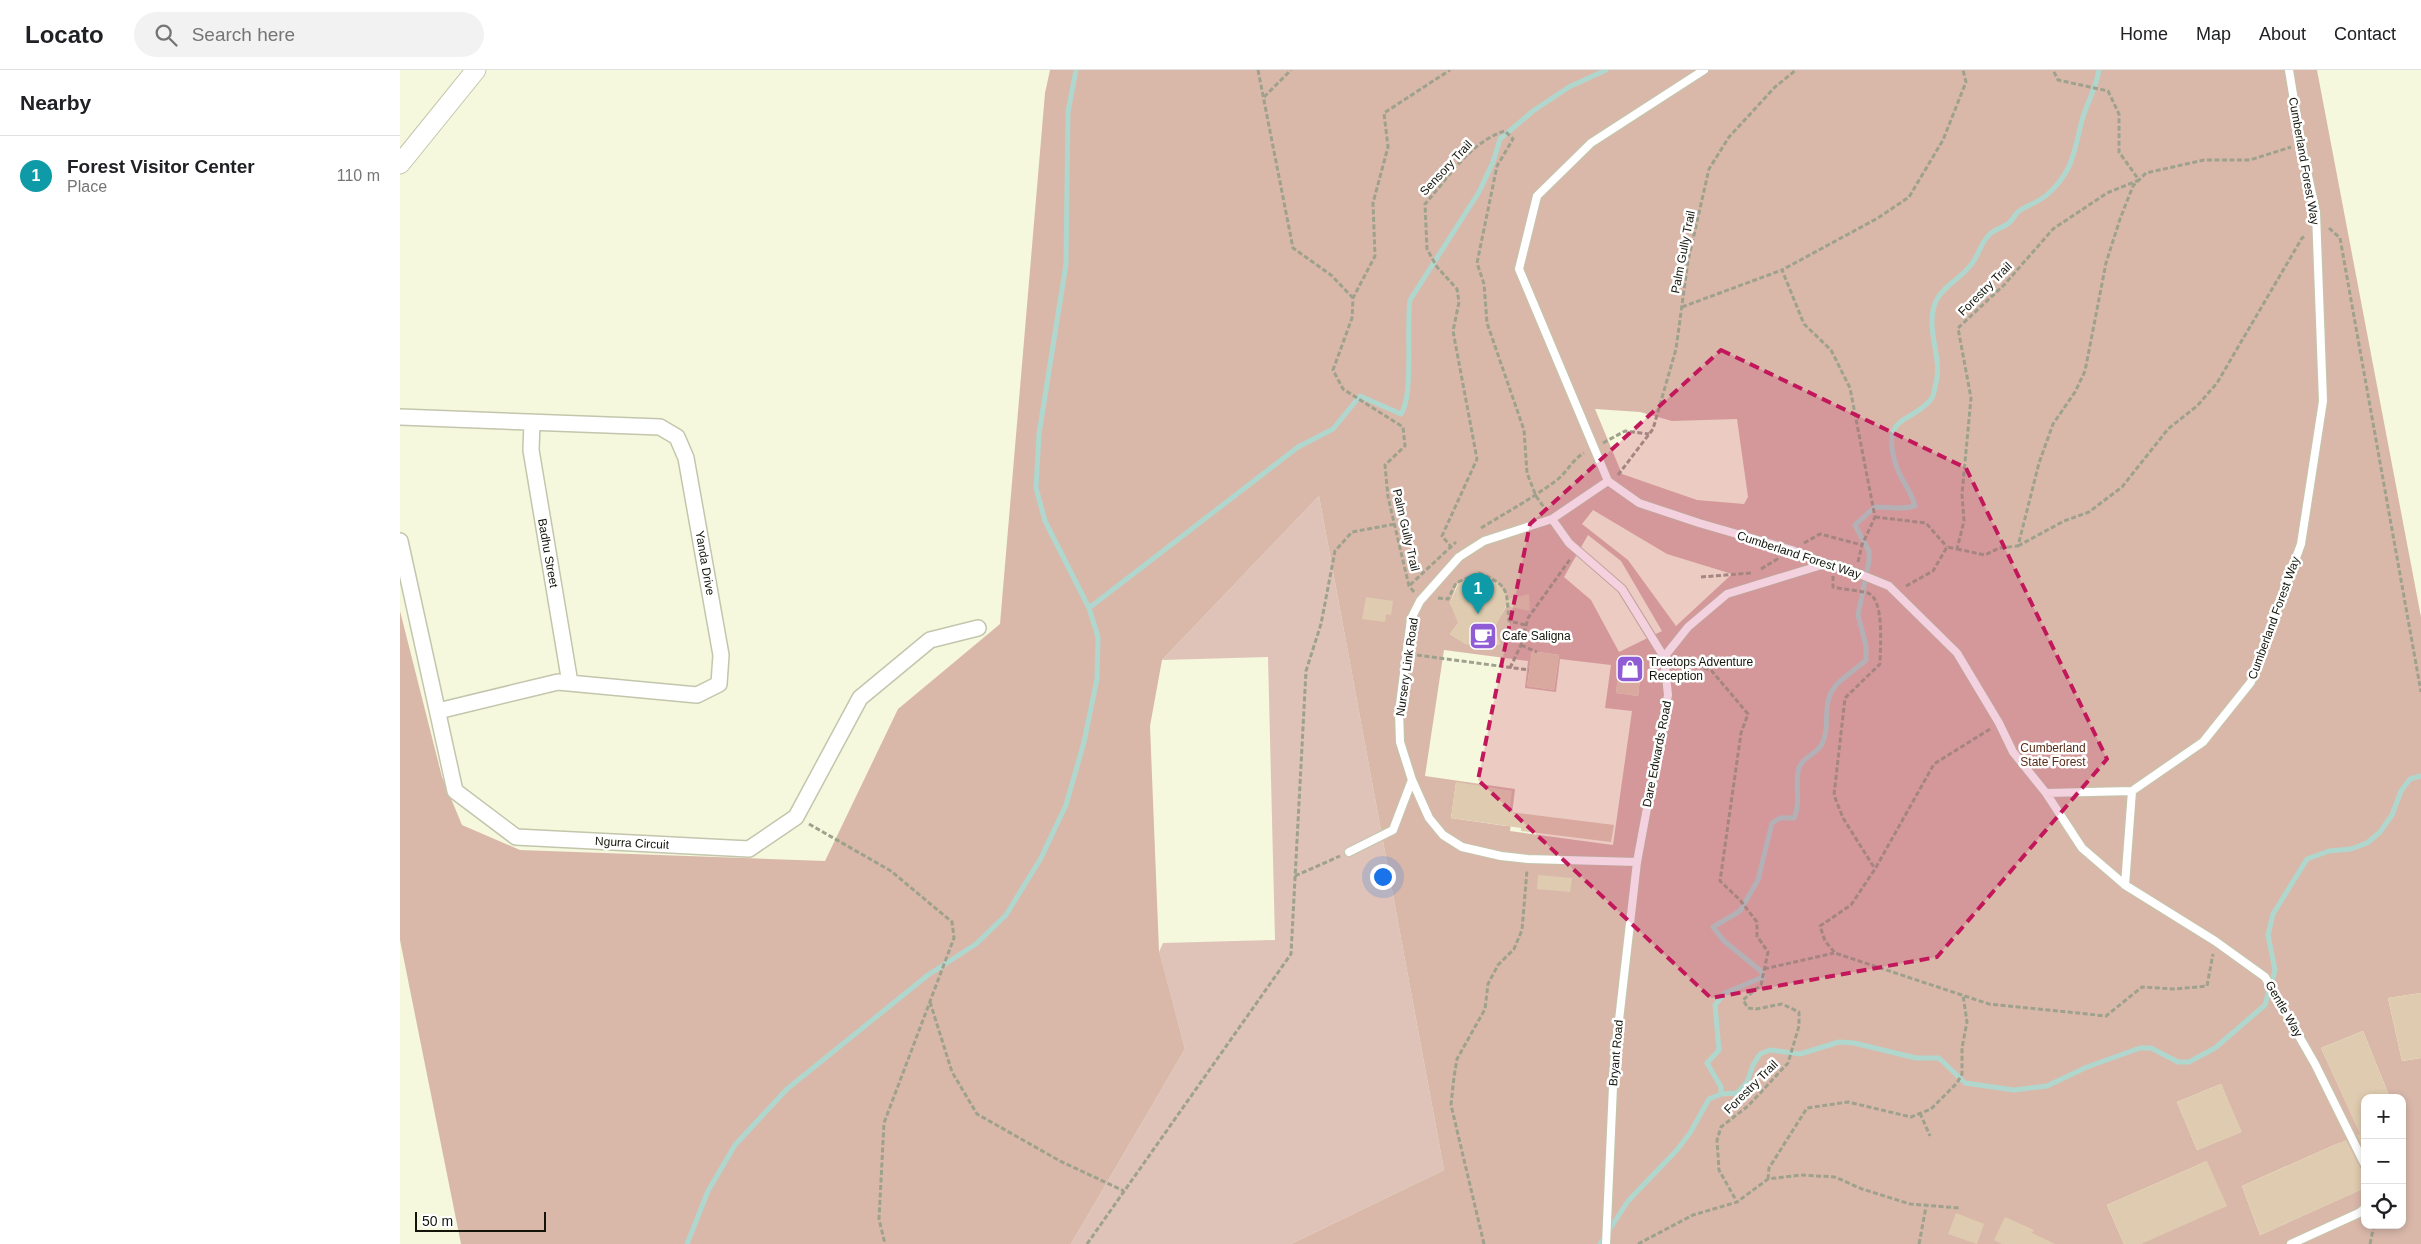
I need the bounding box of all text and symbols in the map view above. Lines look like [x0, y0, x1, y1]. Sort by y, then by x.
search box [134, 12, 484, 57]
text: Locato [25, 21, 104, 48]
icon: search [152, 21, 180, 49]
text: Search here [192, 24, 295, 45]
text: Home [2120, 24, 2168, 44]
text: Map [2196, 24, 2231, 44]
text: About [2259, 24, 2306, 44]
text: Contact [2334, 24, 2396, 44]
text: Nearby [20, 91, 91, 114]
street label: Cumberland Forest Way [2286, 96, 2322, 226]
street label: Sensory Trail [1417, 138, 1475, 198]
text: Forest Visitor Center [67, 156, 255, 177]
text: 1 [32, 167, 40, 184]
text: 110 m [337, 167, 380, 184]
text: Place [67, 178, 107, 195]
street label: Palm Gully Trail [1668, 209, 1698, 295]
street label: Forestry Trail [1955, 259, 2015, 319]
street label: Palm Gully Trail [1390, 487, 1422, 573]
street label: Badhu Street [535, 517, 561, 589]
street label: Cumberland Forest Way [1735, 528, 1863, 582]
street label: Yanda Drive [692, 530, 718, 597]
street label: Cumberland Forest Way [2245, 555, 2303, 681]
pin: 1 [1462, 573, 1494, 614]
street label: Nursery Link Road [1393, 617, 1421, 717]
cafe icon: Cafe Saligna [1468, 621, 1498, 651]
place label: Cafe Saligna [1502, 629, 1571, 643]
shop icon: Treetops Adventure Reception [1615, 654, 1645, 684]
place label: Treetops Adventure Reception [1649, 655, 1754, 683]
street label: Dare Edwards Road [1640, 700, 1674, 808]
park label: Cumberland State Forest [2020, 741, 2086, 769]
street label: Ngurra Circuit [595, 834, 670, 852]
your location [1370, 864, 1396, 890]
street label: Gentle Way [2262, 979, 2306, 1039]
street label: Bryant Road [1606, 1019, 1626, 1087]
street label: Forestry Trail [1721, 1057, 1781, 1117]
map controls [2361, 1094, 2406, 1229]
button: + [2361, 1094, 2406, 1139]
button: − [2361, 1139, 2406, 1184]
button: locate [2361, 1184, 2406, 1229]
scale bar [415, 1209, 546, 1232]
text: 50 m [422, 1213, 453, 1229]

